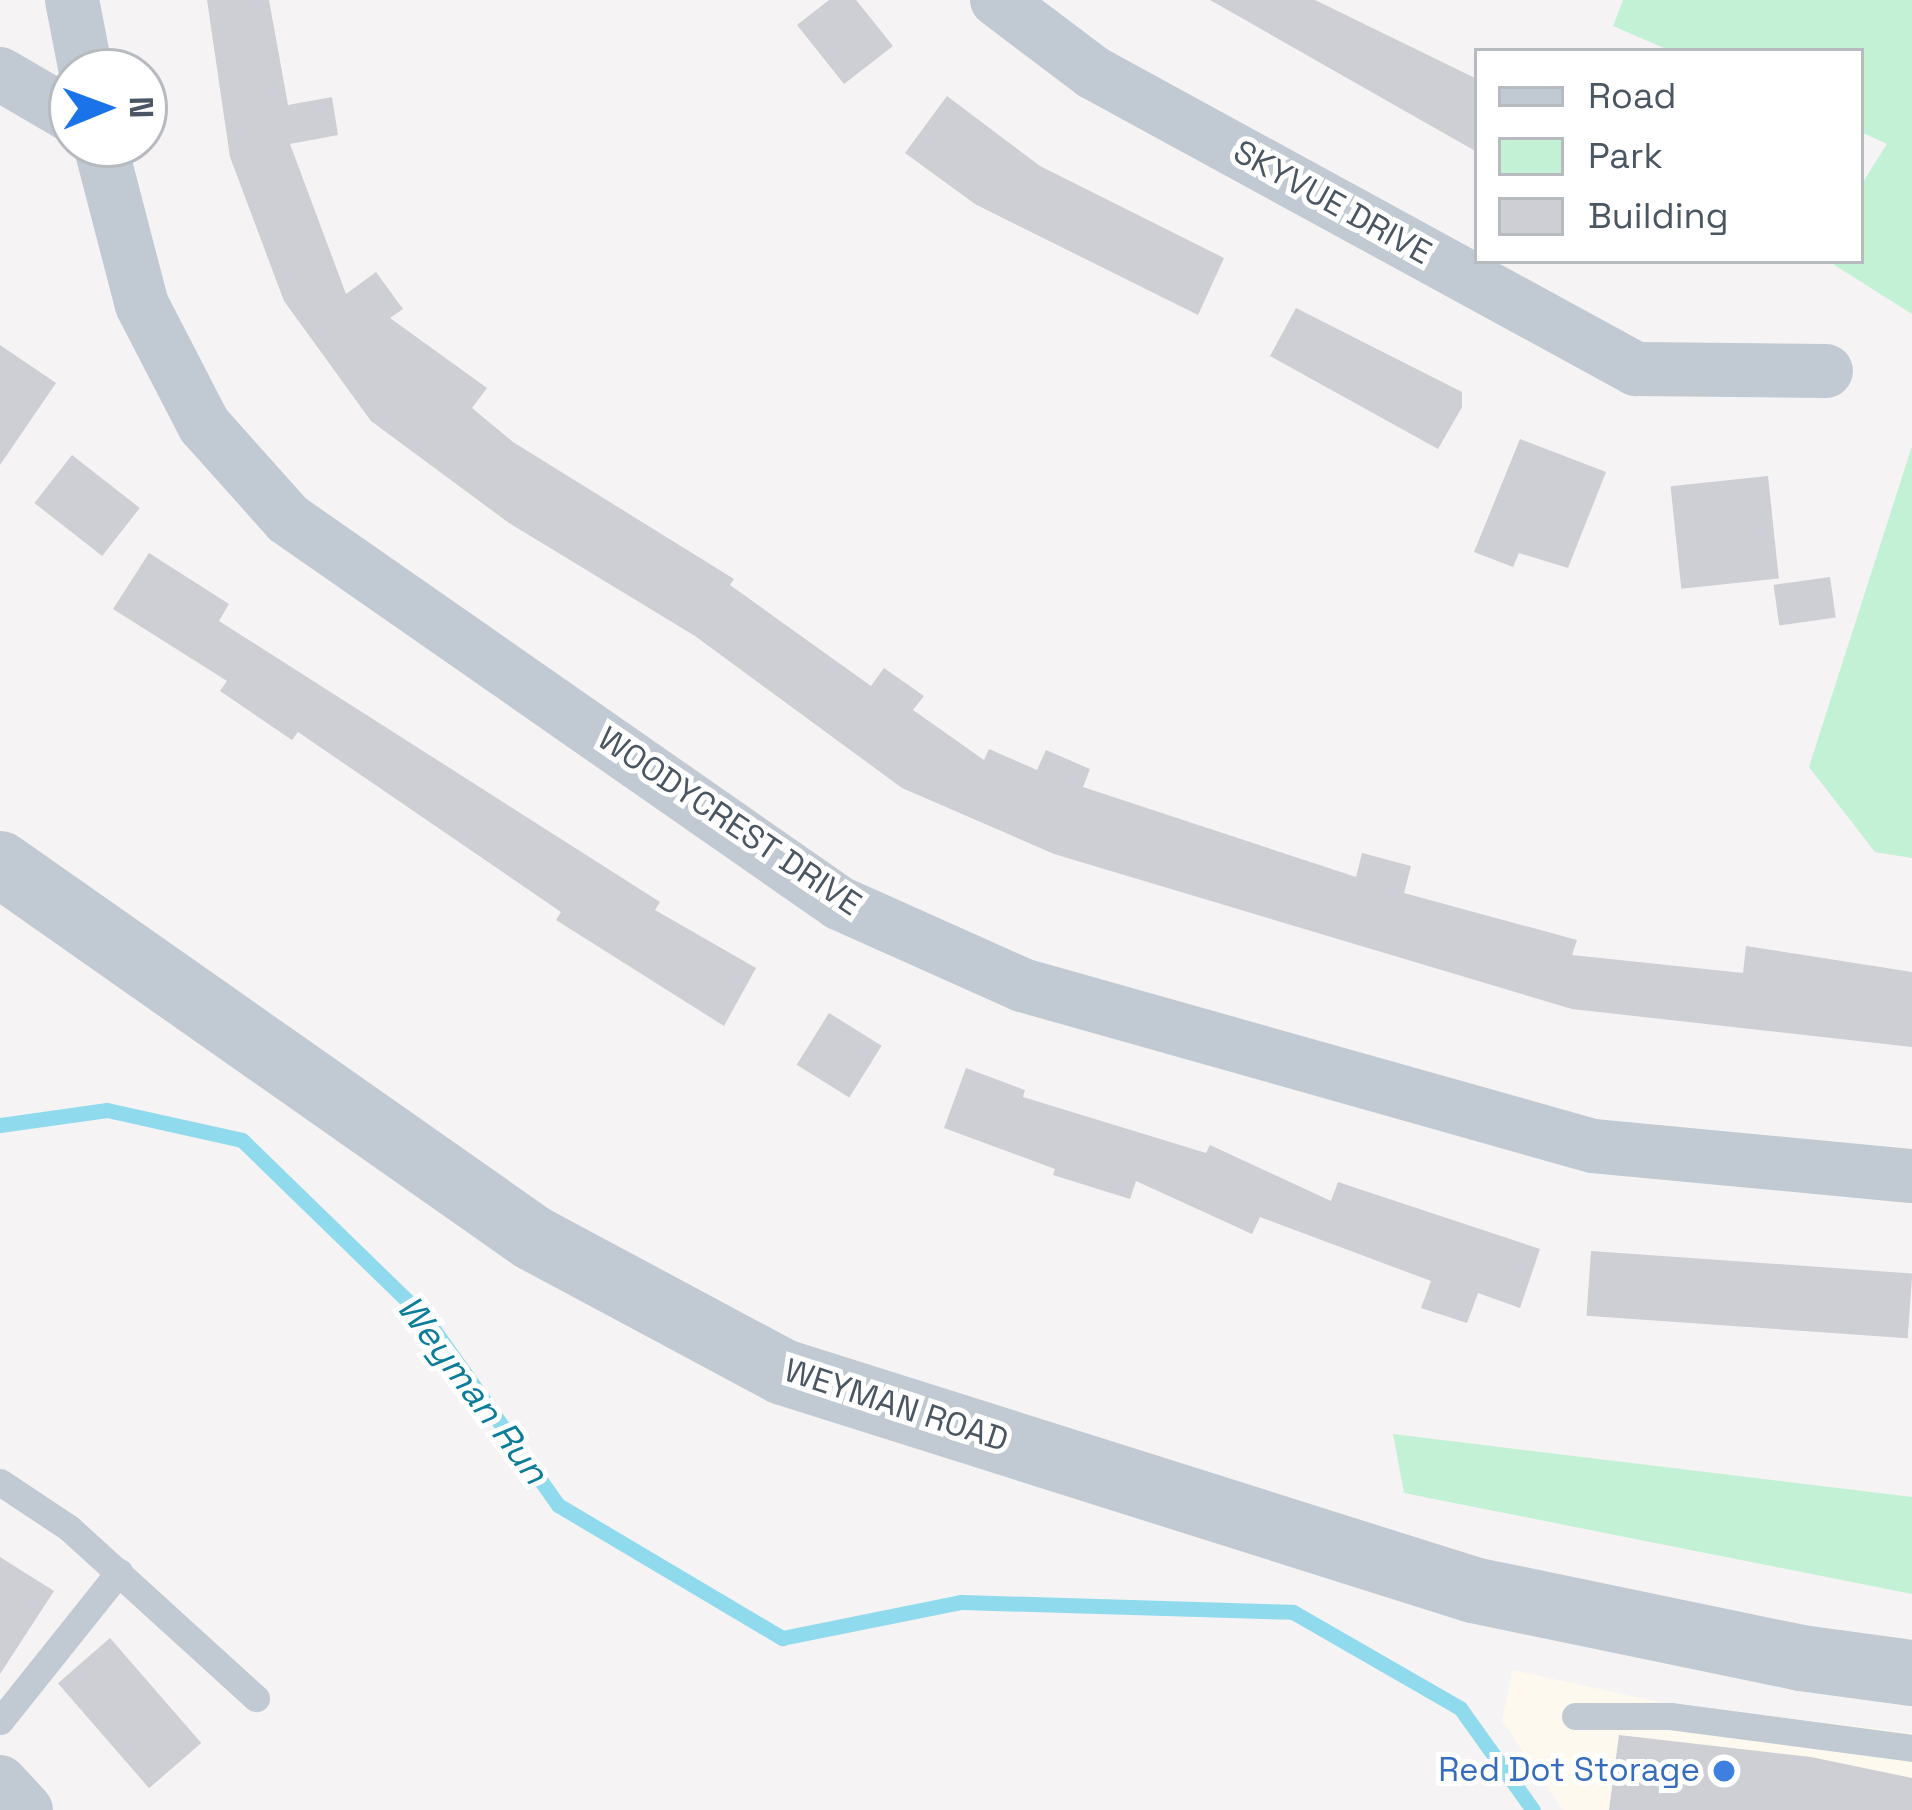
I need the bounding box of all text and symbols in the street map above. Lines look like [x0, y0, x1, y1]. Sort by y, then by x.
north arrow [48, 48, 168, 168]
legend [1474, 48, 1864, 264]
text: Road [1588, 73, 1676, 119]
text: N [120, 96, 162, 119]
street label: SKYVUE DRIVE [1226, 132, 1438, 274]
text: Park [1588, 133, 1663, 179]
text: Building [1588, 193, 1729, 239]
street label: WOODYCREST DRIVE [590, 719, 868, 925]
water label: Weyman Run [387, 1287, 557, 1493]
street label: WEYMAN ROAD [779, 1351, 1013, 1461]
place label: Red Dot Storage [1438, 1751, 1700, 1791]
marker: Red Dot Storage [1711, 1758, 1737, 1784]

